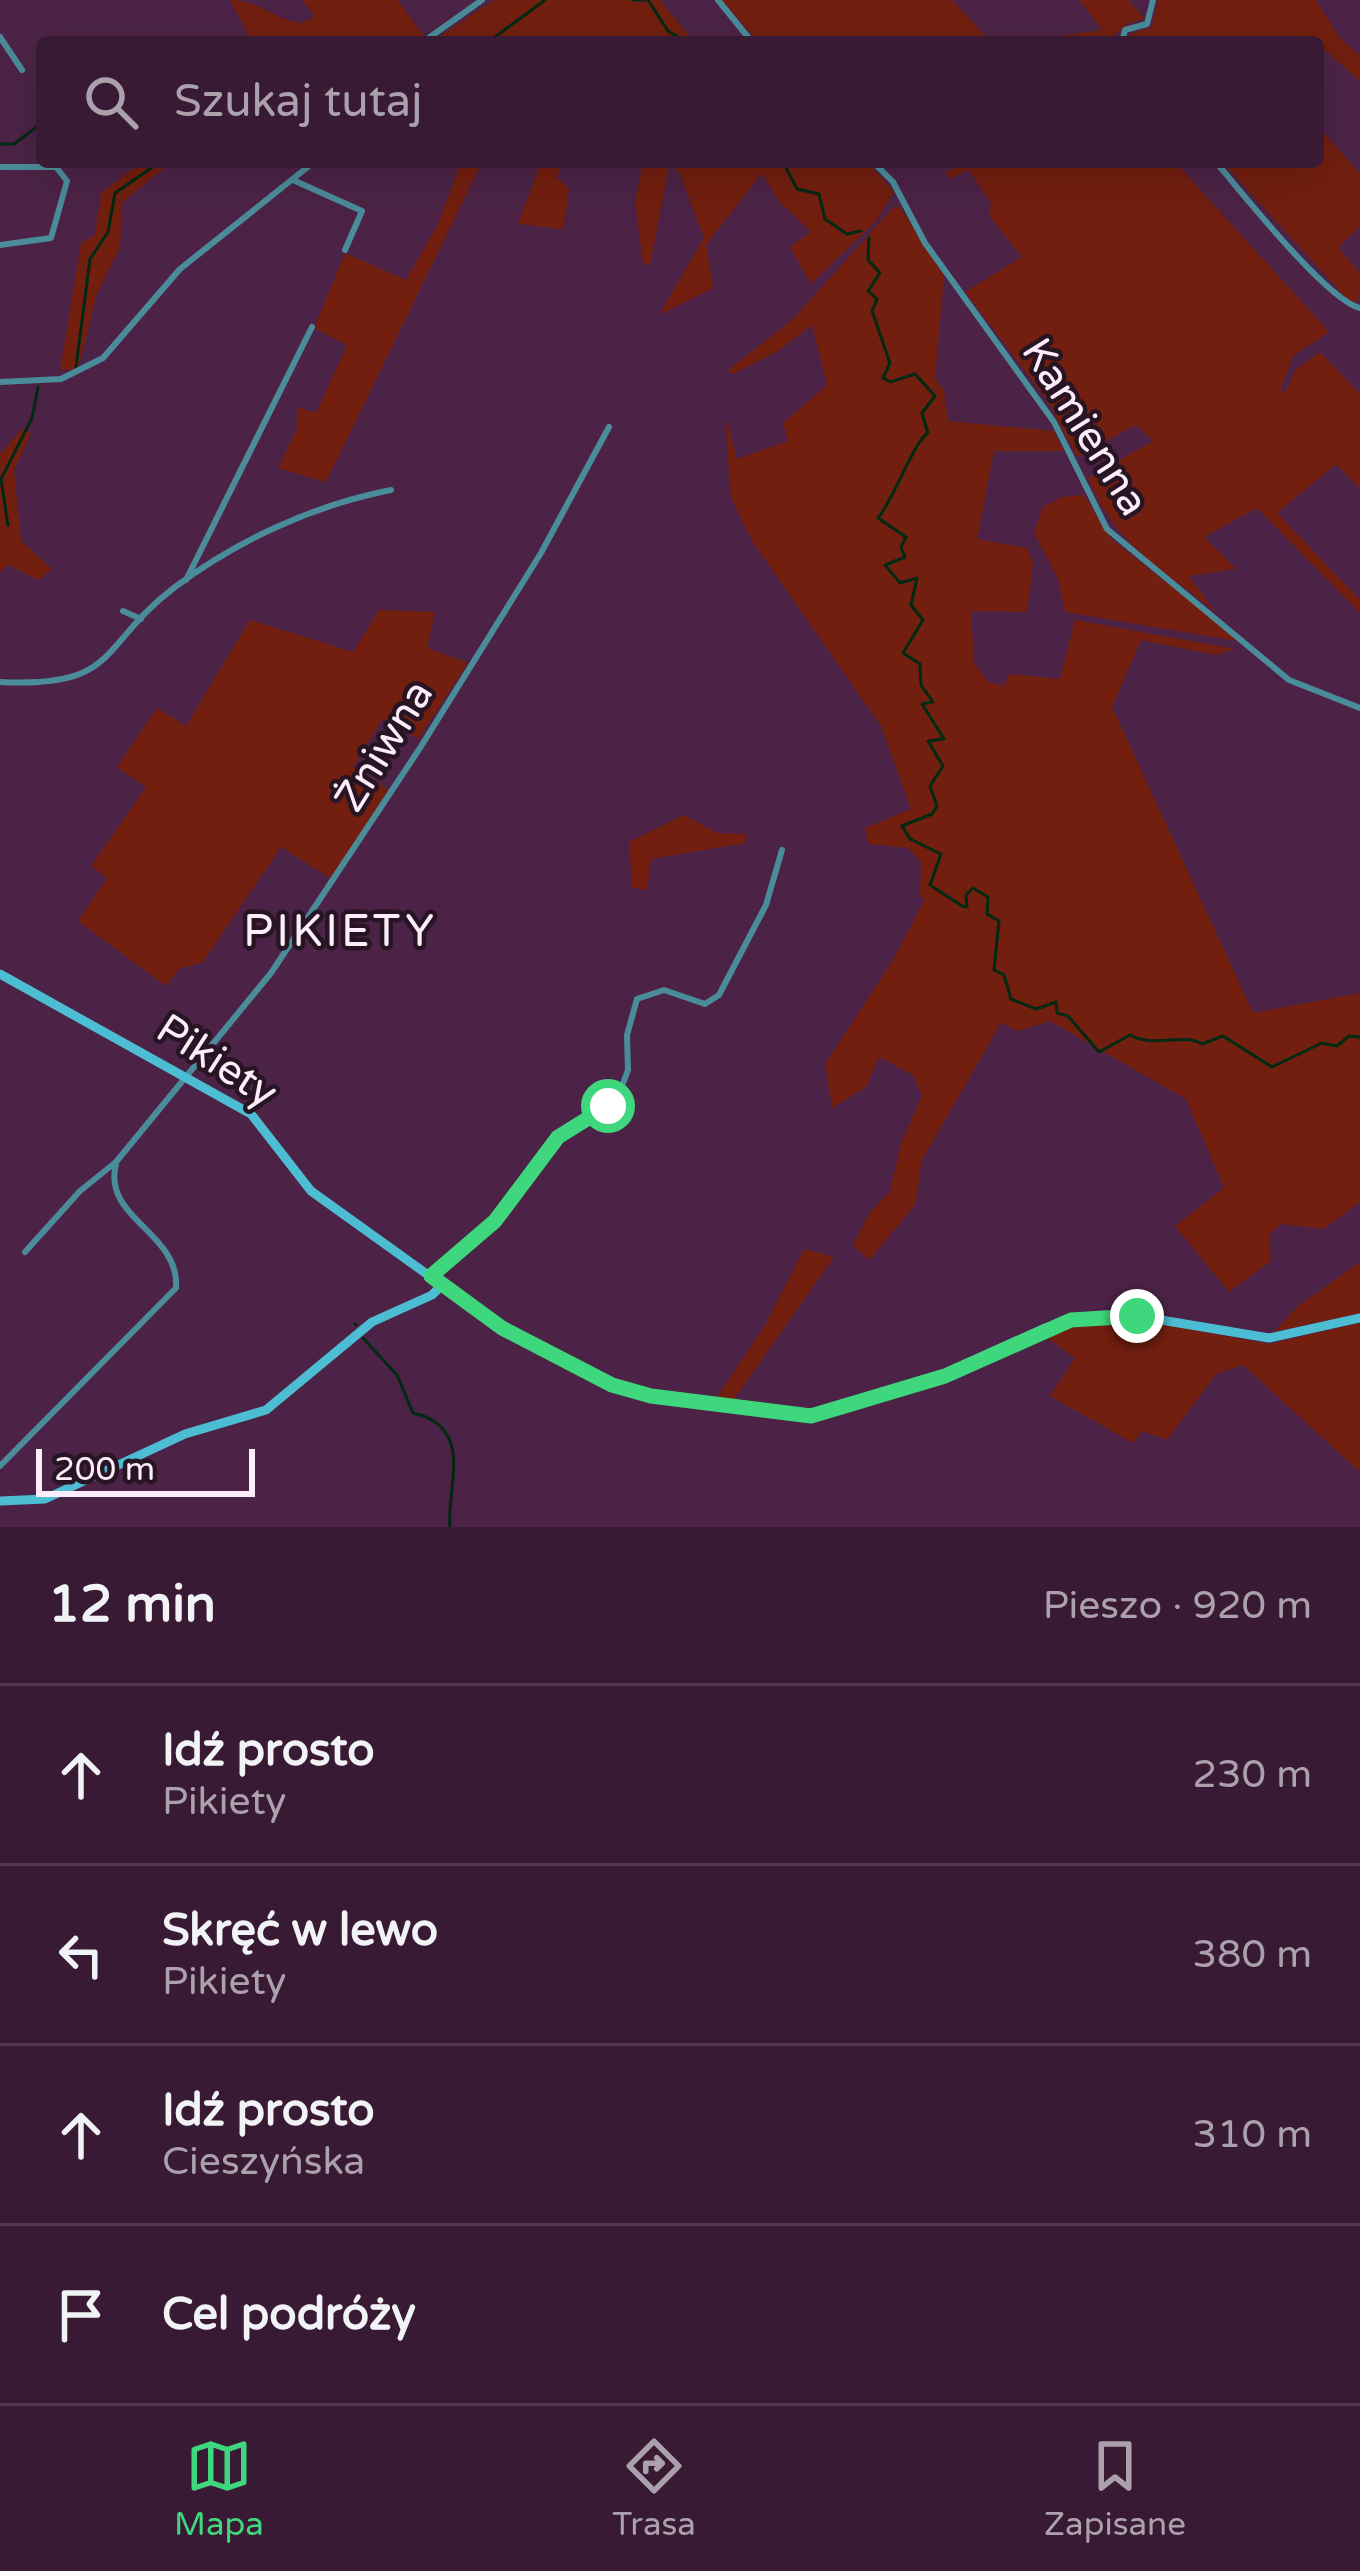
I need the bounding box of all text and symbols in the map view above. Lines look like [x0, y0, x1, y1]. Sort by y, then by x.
search box [36, 36, 1324, 168]
icon: search [78, 69, 144, 135]
text: Szukaj tutaj [174, 75, 423, 129]
street label: Kamienna [1011, 329, 1159, 525]
street label: Żniwna [324, 671, 444, 821]
district label: PIKIETY [243, 905, 437, 959]
street label: Pikiety [147, 1003, 287, 1119]
route start [581, 1079, 635, 1133]
route end [1110, 1289, 1164, 1343]
scale bar [36, 1443, 255, 1496]
text: 200 m [54, 1450, 155, 1489]
text: 12 min [48, 1574, 216, 1636]
text: Pieszo · 920 m [1043, 1582, 1312, 1629]
text: Idź prosto [162, 1724, 375, 1778]
icon: ahead [48, 1742, 114, 1808]
text: 230 m [1193, 1751, 1312, 1798]
text: Pikiety [162, 1778, 286, 1825]
text: Skręć w lewo [162, 1904, 438, 1958]
icon: left [48, 1922, 114, 1988]
text: 380 m [1193, 1931, 1312, 1978]
text: Pikiety [162, 1958, 286, 2005]
text: Idź prosto [162, 2084, 375, 2138]
icon: ahead [48, 2102, 114, 2168]
text: 310 m [1193, 2111, 1312, 2158]
text: Cieszyńska [162, 2138, 365, 2185]
icon: arrive [48, 2282, 114, 2348]
text: Cel podróży [162, 2288, 416, 2342]
tab: Mapa [174, 2433, 264, 2544]
tab: Trasa [612, 2433, 696, 2544]
tab: Zapisane [1044, 2433, 1186, 2544]

